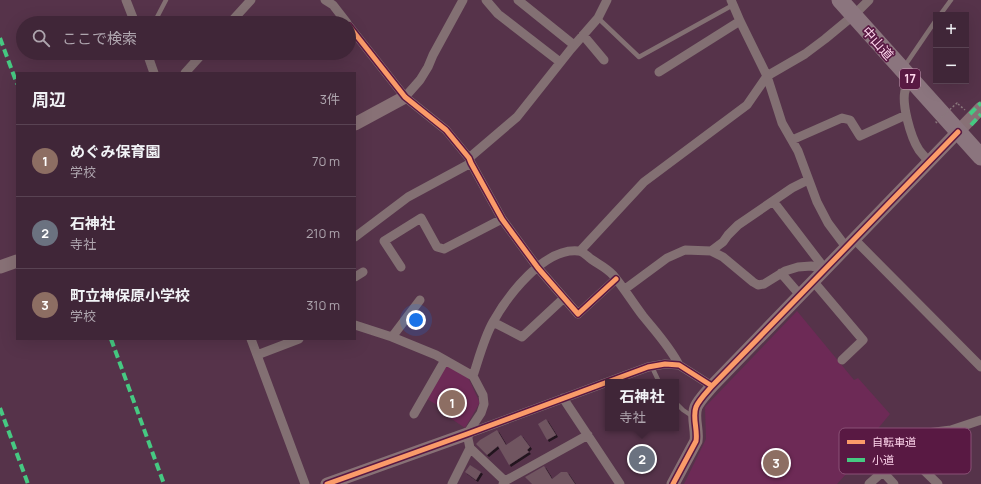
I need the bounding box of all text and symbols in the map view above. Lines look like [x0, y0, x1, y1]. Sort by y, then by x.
map controls [933, 12, 969, 84]
button: + [933, 12, 969, 48]
search box [16, 16, 356, 60]
street label: 中山道 [858, 22, 898, 64]
icon: search [30, 27, 52, 49]
text: ここで検索 [62, 28, 137, 49]
button: − [933, 48, 969, 84]
road number: 17 [900, 69, 920, 89]
text: 周辺 [32, 88, 66, 111]
text: 3件 [320, 90, 340, 108]
text: めぐみ保育園 [70, 141, 160, 162]
text: 1 [42, 152, 48, 170]
text: 70 m [312, 152, 340, 170]
text: 学校 [70, 163, 96, 181]
text: 石神社 [70, 213, 115, 234]
text: 2 [41, 224, 49, 242]
text: 210 m [306, 224, 340, 242]
text: 寺社 [70, 235, 96, 253]
text: 町立神保原小学校 [70, 285, 190, 306]
text: 3 [41, 296, 49, 314]
text: 310 m [306, 296, 340, 314]
text: 学校 [70, 307, 96, 325]
your location [406, 310, 426, 330]
popup [605, 379, 679, 431]
text: 石神社 [619, 386, 665, 407]
pin: 1 [439, 388, 465, 418]
text: 寺社 [619, 408, 646, 426]
legend [839, 428, 971, 474]
text: 自転車道 [872, 434, 916, 449]
pin: 2 [629, 444, 655, 474]
pin: 3 [763, 448, 789, 478]
text: 小道 [872, 452, 894, 467]

